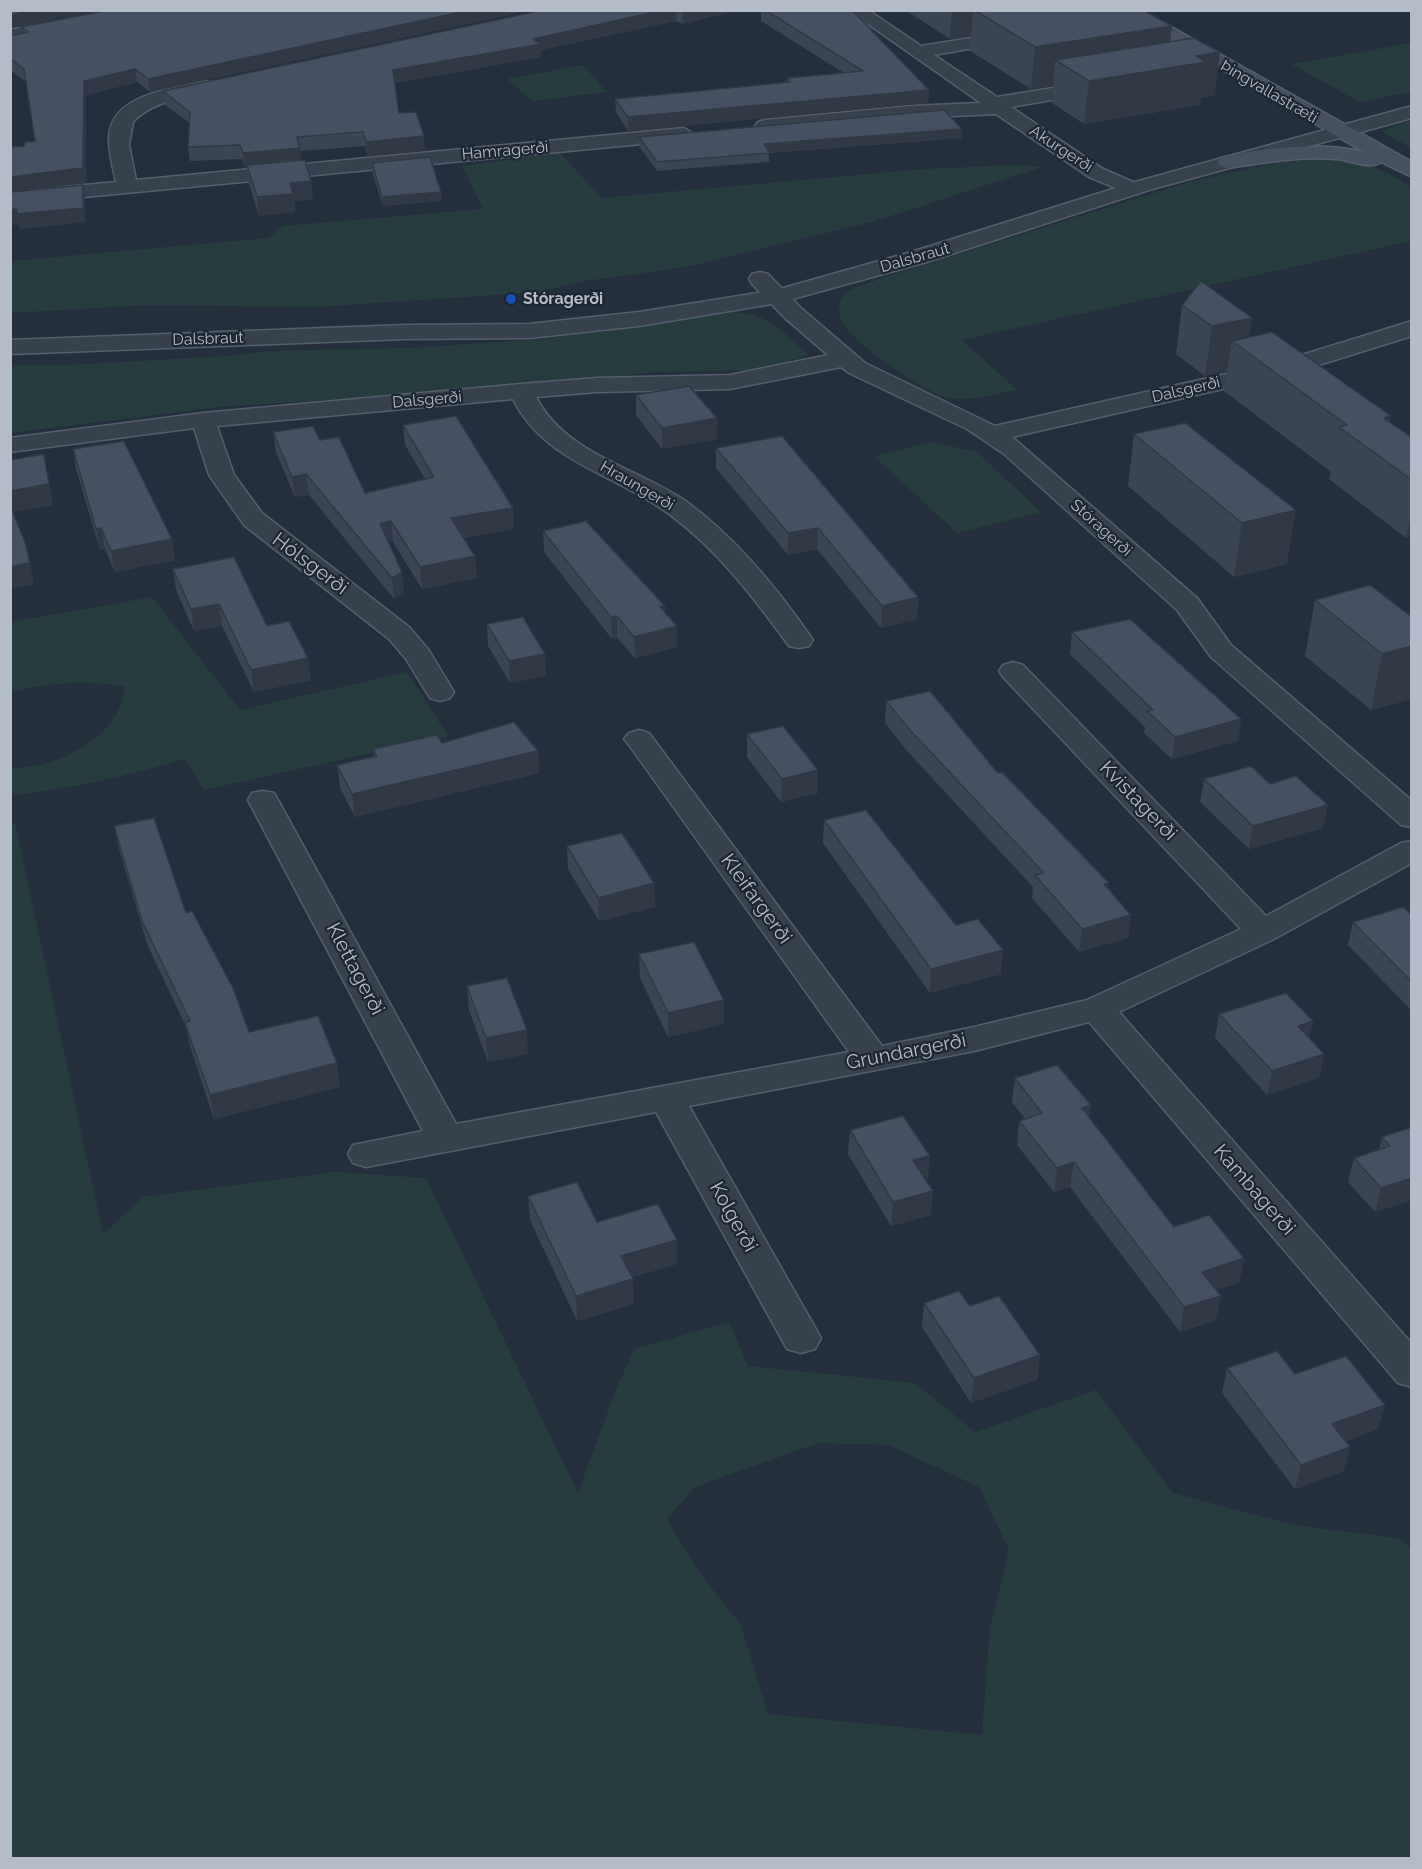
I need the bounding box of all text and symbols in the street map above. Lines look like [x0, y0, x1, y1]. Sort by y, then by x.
street label: Þingvallastræti [1217, 56, 1321, 128]
street label: Akurgerði [1026, 121, 1096, 177]
street label: Hamragerði [461, 138, 549, 164]
street label: Dalsbraut [878, 239, 952, 277]
place label: Stóragerði [523, 289, 603, 309]
marker: Stóragerði [504, 292, 518, 306]
street label: Dalsbraut [172, 328, 244, 350]
street label: Dalsgerði [1150, 373, 1222, 407]
street label: Dalsgerði [391, 387, 463, 413]
street label: Hraungerði [597, 457, 677, 515]
street label: Stóragerði [1066, 495, 1136, 561]
street label: Hólsgerði [267, 528, 353, 600]
street label: Kvistagerði [1094, 756, 1182, 846]
street label: Kleifargerði [715, 849, 797, 949]
street label: Klettagerði [321, 919, 389, 1019]
street label: Grundargerði [844, 1029, 968, 1075]
street label: Kambagerði [1208, 1140, 1300, 1240]
street label: Kolgerði [704, 1178, 762, 1256]

